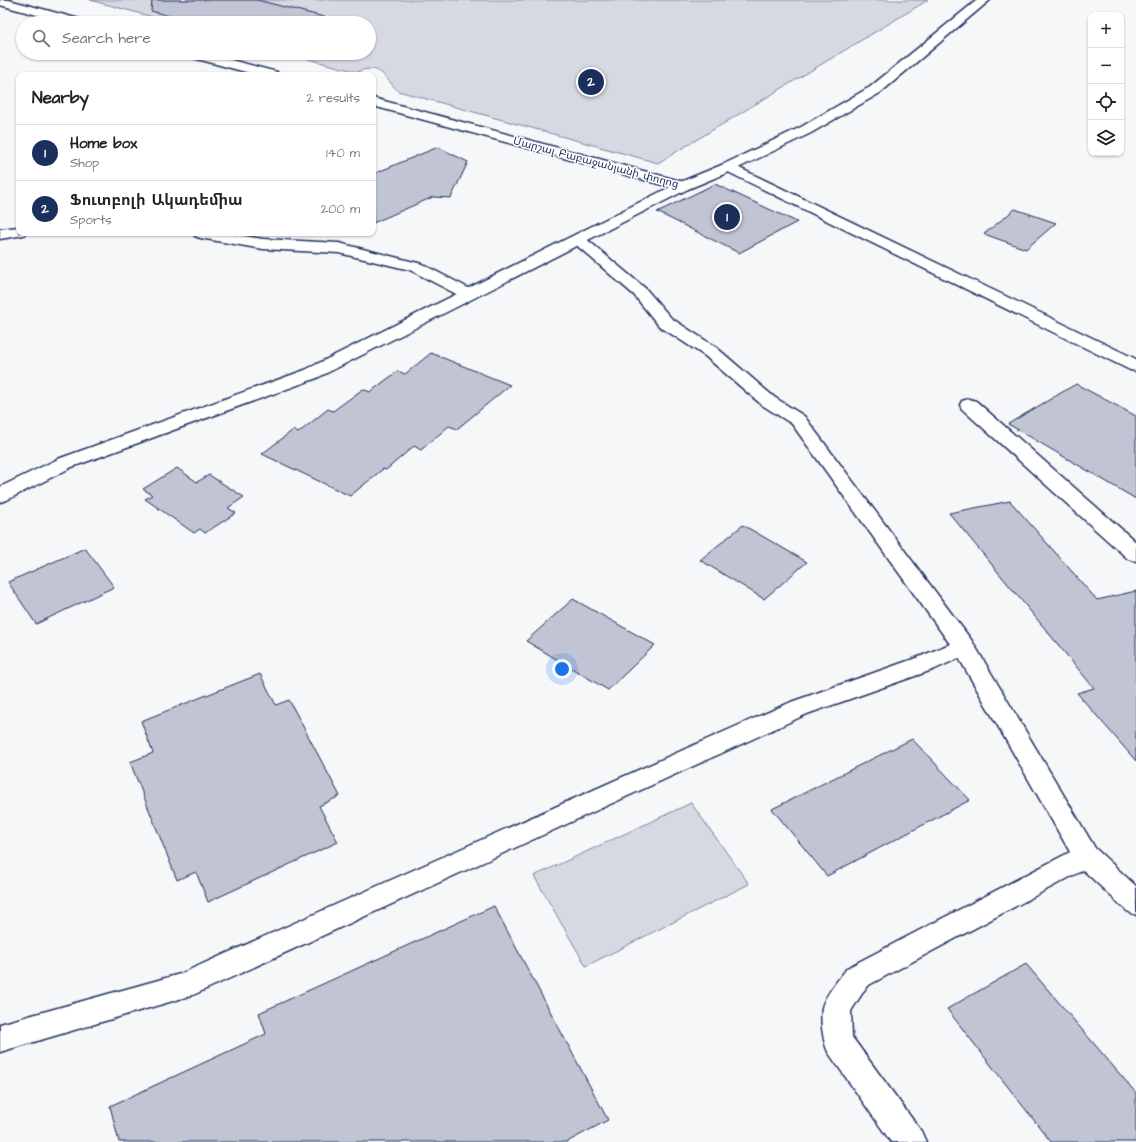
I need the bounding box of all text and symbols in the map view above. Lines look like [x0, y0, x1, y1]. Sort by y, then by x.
map controls [1088, 12, 1124, 156]
button: + [1088, 12, 1124, 48]
search box [16, 16, 376, 60]
icon: search [30, 27, 52, 49]
text: Search here [62, 28, 151, 49]
button: − [1088, 48, 1124, 84]
pin: 2 [578, 67, 604, 97]
button: locate [1088, 84, 1124, 120]
text: Nearby [32, 86, 89, 110]
text: 2 results [306, 89, 360, 107]
button: layers [1088, 120, 1124, 156]
text: Home box [70, 133, 137, 154]
street label: Մարշալ Բաբաջանյանի փողոց [511, 133, 680, 192]
text: 1 [44, 144, 46, 162]
text: 140 m [326, 144, 360, 162]
text: Shop [70, 154, 99, 172]
text: Ֆուտբոլի Ակադեմիա [70, 190, 243, 211]
text: 2 [41, 200, 49, 218]
text: 200 m [321, 200, 360, 218]
pin: 1 [714, 202, 740, 232]
text: Sports [70, 211, 112, 229]
your location [552, 659, 572, 679]

